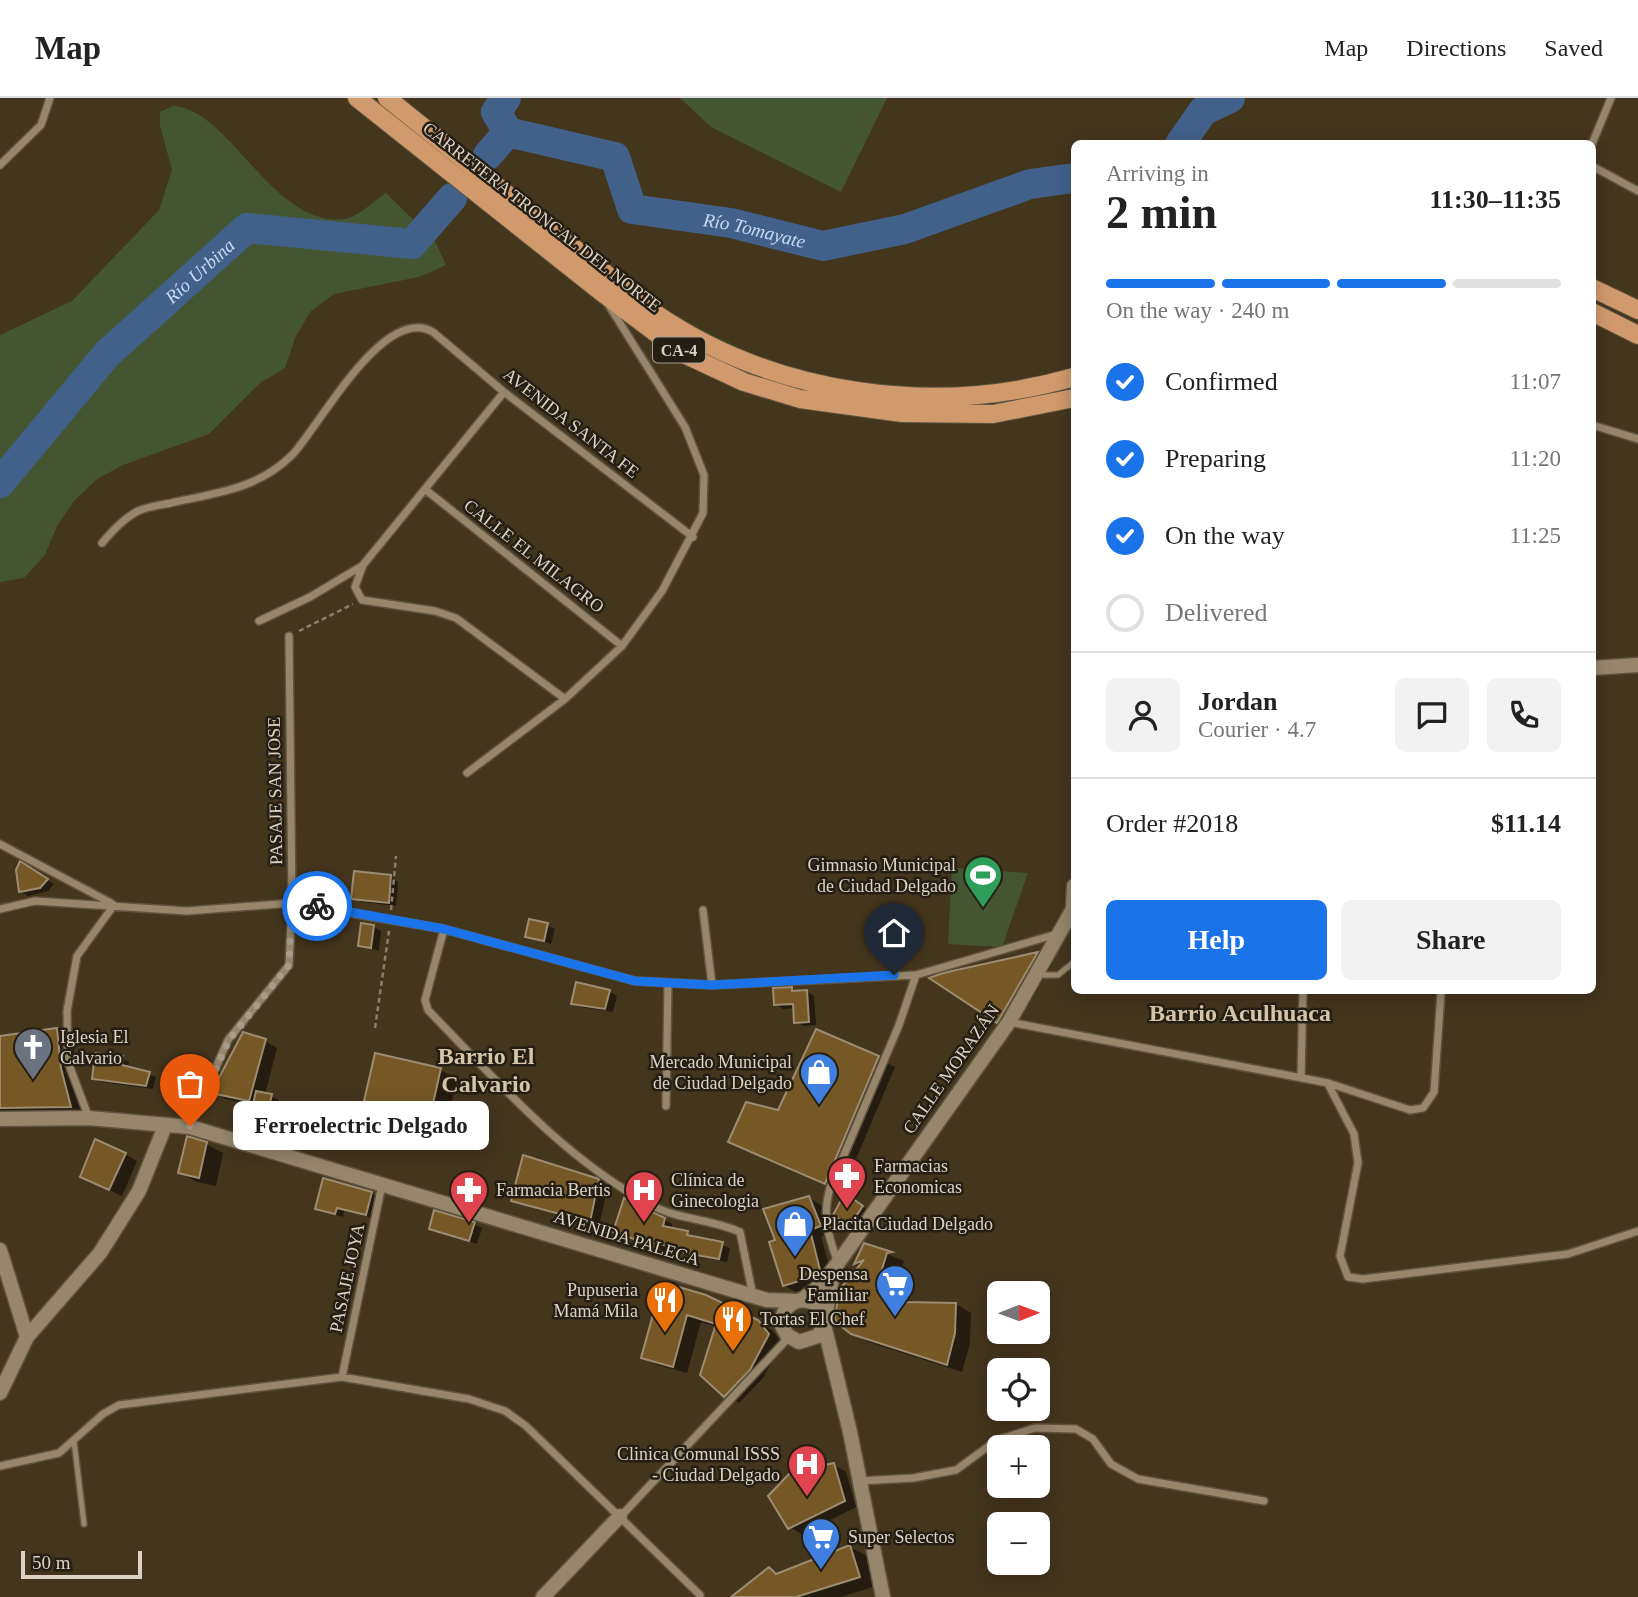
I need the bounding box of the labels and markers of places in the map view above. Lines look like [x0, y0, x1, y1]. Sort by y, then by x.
sports icon: Gimnasio Municipal de Ciudad Delgado [962, 854, 1004, 909]
place label: Gimnasio Municipal de Ciudad Delgado [808, 855, 956, 896]
pin [864, 903, 924, 975]
church icon: Iglesia El Calvario [12, 1026, 54, 1081]
place label: Iglesia El Calvario [60, 1027, 128, 1068]
shop icon: Mercado Municipal de Ciudad Delgado [798, 1051, 840, 1106]
place label: Mercado Municipal de Ciudad Delgado [650, 1052, 792, 1093]
pin [160, 1054, 220, 1126]
callout: Ferroelectric Delgado [232, 1102, 488, 1150]
pharmacy icon: Farmacias Economicas [826, 1155, 868, 1210]
place label: Farmacias Economicas [874, 1156, 962, 1197]
pharmacy icon: Farmacia Bertis [448, 1169, 490, 1224]
hospital icon: Clínica de Ginecologia [623, 1169, 665, 1224]
place label: Clínica de Ginecologia [671, 1170, 759, 1211]
place label: Farmacia Bertis [496, 1180, 610, 1200]
shop icon: Placita Ciudad Delgado [774, 1203, 816, 1258]
place label: Placita Ciudad Delgado [822, 1214, 993, 1234]
supermarket icon: Despensa Familiar [874, 1263, 916, 1318]
place label: Despensa Familiar [799, 1264, 868, 1305]
restaurant icon: Pupuseria Mamá Mila [644, 1279, 686, 1334]
place label: Pupuseria Mamá Mila [554, 1280, 638, 1321]
restaurant icon: Tortas El Chef [712, 1298, 754, 1353]
place label: Tortas El Chef [760, 1309, 865, 1329]
hospital icon: Clinica Comunal ISSS - Ciudad Delgado [786, 1443, 828, 1498]
place label: Clinica Comunal ISSS - Ciudad Delgado [617, 1444, 780, 1485]
supermarket icon: Super Selectos [800, 1516, 842, 1571]
place label: Super Selectos [848, 1527, 954, 1547]

